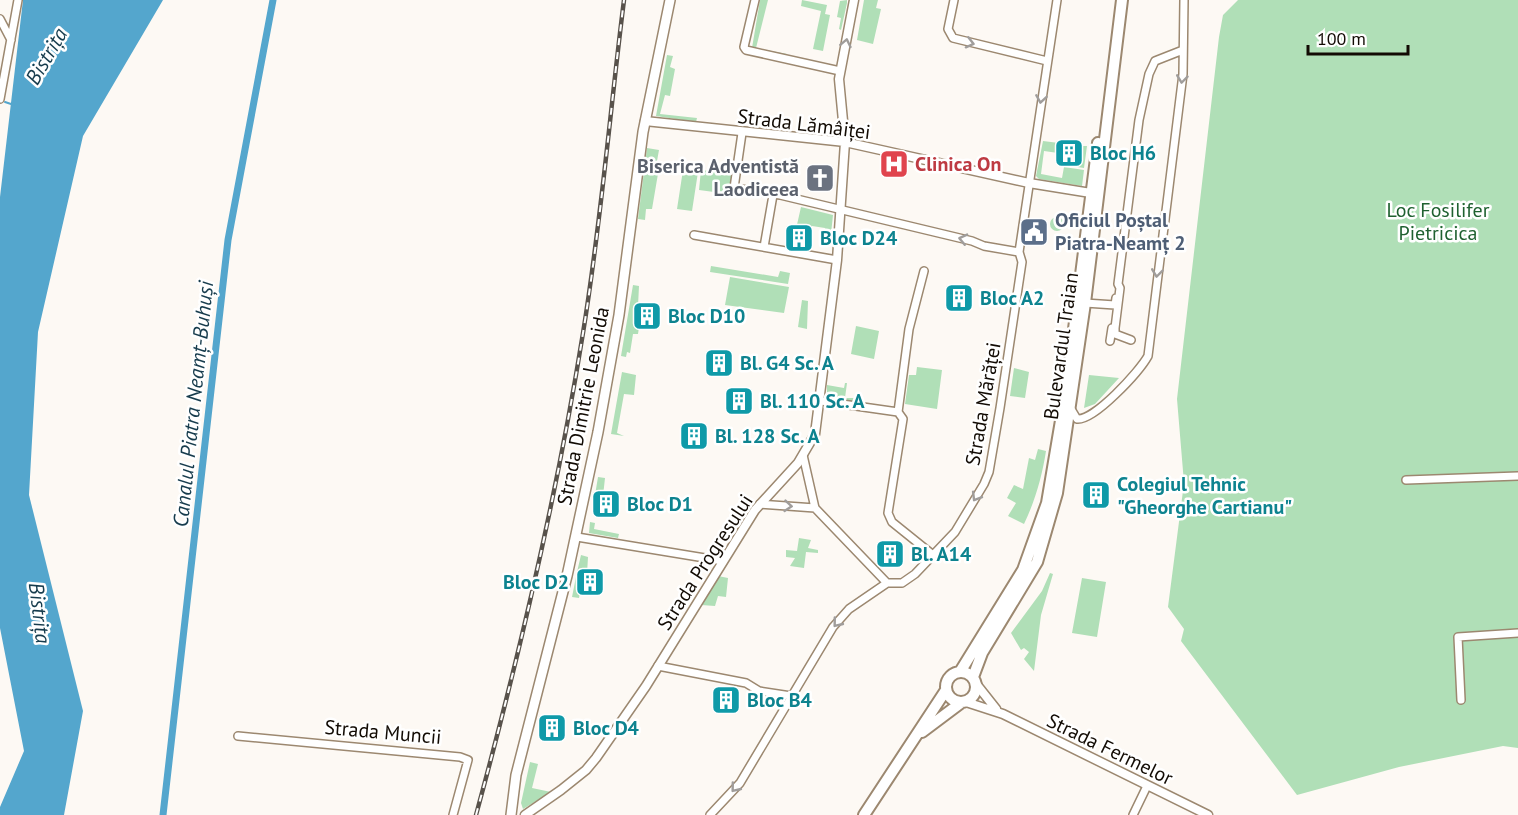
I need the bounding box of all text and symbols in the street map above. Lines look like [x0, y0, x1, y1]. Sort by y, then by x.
scale bar [1308, 18, 1408, 56]
water label: Bistrița [19, 22, 73, 89]
text: 100 m [1317, 27, 1366, 50]
one-way arrow [965, 35, 975, 48]
one-way arrow [839, 38, 852, 48]
one-way arrow [1176, 75, 1189, 84]
one-way arrow [1035, 95, 1047, 104]
street label: Strada Lămâiței [736, 103, 872, 145]
building icon: Bloc H6 [1053, 137, 1085, 169]
place label: Bloc H6 [1090, 140, 1156, 166]
hospital icon: Clinica On [878, 148, 910, 180]
place label: Clinica On [915, 151, 1001, 177]
place label: Biserica Adventistă Laodiceea [637, 153, 799, 202]
church icon: Biserica Adventistă Laodiceea [804, 162, 836, 194]
park label: Loc Fosilifer Pietricica [1387, 197, 1490, 246]
place label: Oficiul Poștal Piatra-Neamț 2 [1055, 207, 1186, 256]
public building icon: Oficiul Poștal Piatra-Neamț 2 [1018, 216, 1050, 248]
building icon: Bloc D24 [783, 222, 815, 254]
place label: Bloc D24 [820, 225, 898, 251]
one-way arrow [958, 233, 968, 246]
one-way arrow [1151, 268, 1164, 277]
street label: Bulevardul Traian [1038, 271, 1084, 421]
water label: Canalul Piatra Neamț-Buhuși [167, 279, 219, 528]
building icon: Bloc A2 [943, 282, 975, 314]
place label: Bloc A2 [980, 285, 1044, 311]
building icon: Bloc D10 [631, 300, 663, 332]
place label: Bloc D10 [668, 303, 745, 329]
street label: Strada Dimitrie Leonida [551, 305, 615, 507]
street label: Strada Mărăței [959, 340, 1007, 468]
building icon: Bl. G4 Sc. A [703, 347, 735, 379]
place label: Bl. G4 Sc. A [740, 350, 835, 376]
building icon: Bl. 110 Sc. A [723, 385, 755, 417]
place label: Bl. 110 Sc. A [760, 388, 865, 414]
building icon: Bl. 128 Sc. A [678, 420, 710, 452]
place label: Bl. 128 Sc. A [715, 423, 820, 449]
place label: Colegiul Tehnic "Gheorghe Cartianu" [1117, 471, 1292, 520]
building icon: Colegiul Tehnic "Gheorghe Cartianu" [1080, 479, 1112, 511]
building icon: Bloc D1 [590, 488, 622, 520]
street label: Strada Progresului [651, 489, 759, 635]
place label: Bloc D1 [627, 491, 693, 517]
one-way arrow [972, 491, 984, 501]
one-way arrow [783, 499, 792, 512]
building icon: Bl. A14 [874, 538, 906, 570]
place label: Bl. A14 [911, 541, 972, 567]
building icon: Bloc D2 [574, 566, 606, 598]
place label: Bloc D2 [503, 569, 569, 595]
water label: Bistrița [23, 581, 57, 646]
one-way arrow [834, 616, 845, 627]
building icon: Bloc B4 [710, 684, 742, 716]
place label: Bloc B4 [747, 687, 812, 713]
street label: Strada Fermelor [1043, 707, 1178, 791]
building icon: Bloc D4 [536, 712, 568, 744]
street label: Strada Muncii [323, 714, 443, 750]
place label: Bloc D4 [573, 715, 640, 741]
one-way arrow [732, 782, 743, 793]

